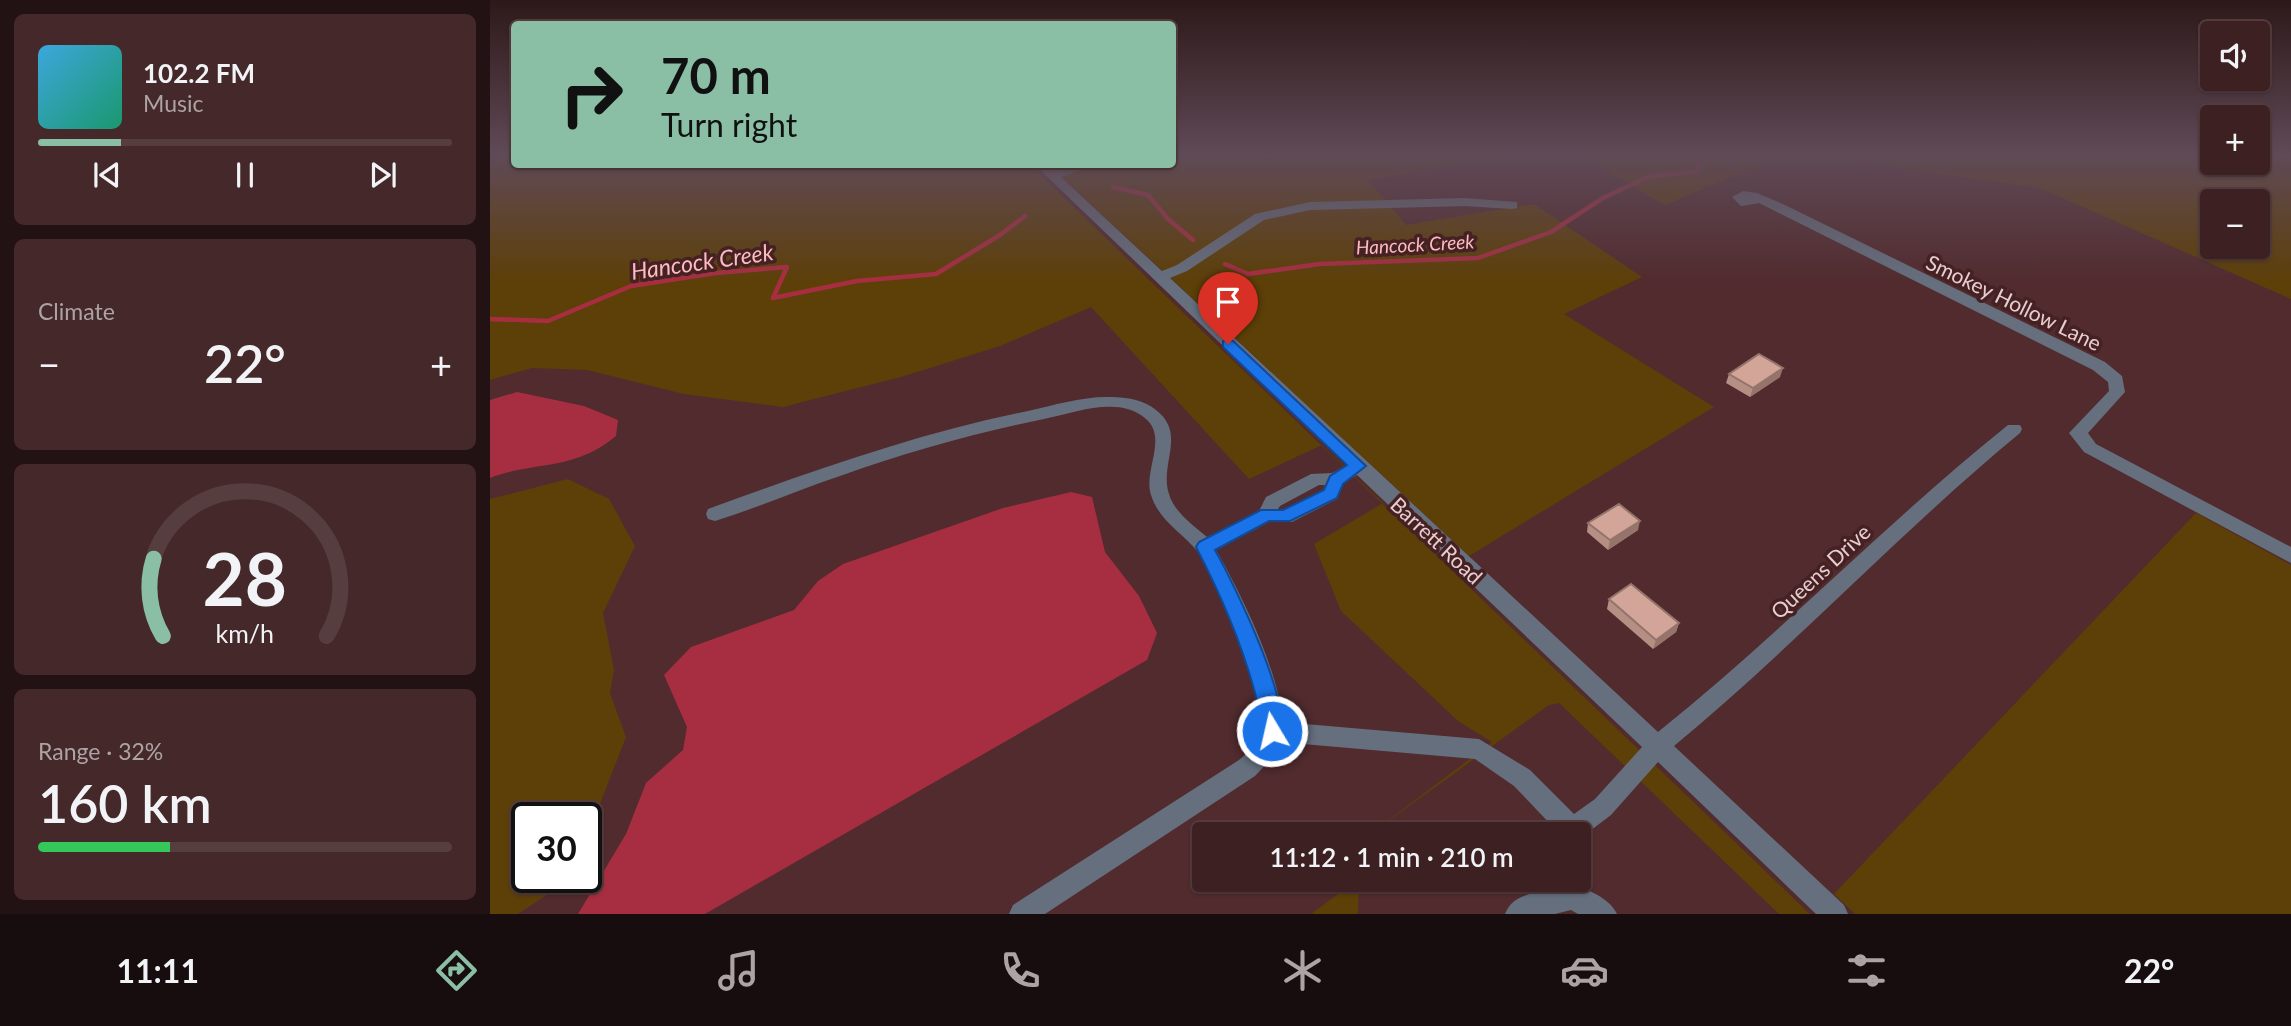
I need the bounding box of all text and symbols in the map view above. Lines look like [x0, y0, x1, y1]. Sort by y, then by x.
map controls [2200, 21, 2270, 259]
button: sound [2200, 21, 2270, 91]
text: 70 m [661, 46, 771, 104]
icon: right [546, 49, 637, 140]
text: 102.2 FM [143, 57, 255, 89]
text: Music [143, 89, 203, 117]
text: Turn right [661, 105, 797, 144]
button: + [2200, 105, 2270, 175]
icon: previous [88, 156, 126, 194]
icon: pause [226, 156, 264, 194]
icon: next [364, 156, 402, 194]
button: − [2200, 189, 2270, 259]
water label: Hancock Creek [1355, 229, 1476, 259]
water label: Hancock Creek [629, 237, 776, 285]
street label: Smokey Hollow Lane [1922, 249, 2106, 355]
pin [1198, 272, 1258, 344]
icon: arrive [1209, 283, 1247, 321]
text: Climate [38, 297, 115, 325]
text: 22° [204, 332, 286, 394]
text: − [38, 341, 60, 387]
text: + [430, 341, 452, 387]
street label: Barrett Road [1386, 491, 1488, 589]
street label: Queens Drive [1765, 519, 1875, 623]
text: 28 [203, 534, 287, 622]
text: km/h [216, 617, 274, 647]
position arrow [1235, 694, 1309, 768]
text: Range · 32% [38, 737, 163, 765]
text: 160 km [38, 772, 212, 834]
speed limit sign: 30 [511, 802, 602, 893]
text: 11:12 · 1 min · 210 m [1269, 841, 1514, 873]
icon: directions [432, 946, 481, 995]
icon: music [714, 946, 763, 995]
icon: phone [996, 946, 1045, 995]
icon: climate [1278, 946, 1327, 995]
icon: car [1560, 946, 1609, 995]
icon: filters [1842, 946, 1891, 995]
text: 11:11 [117, 951, 199, 990]
text: 22° [2124, 951, 2174, 990]

